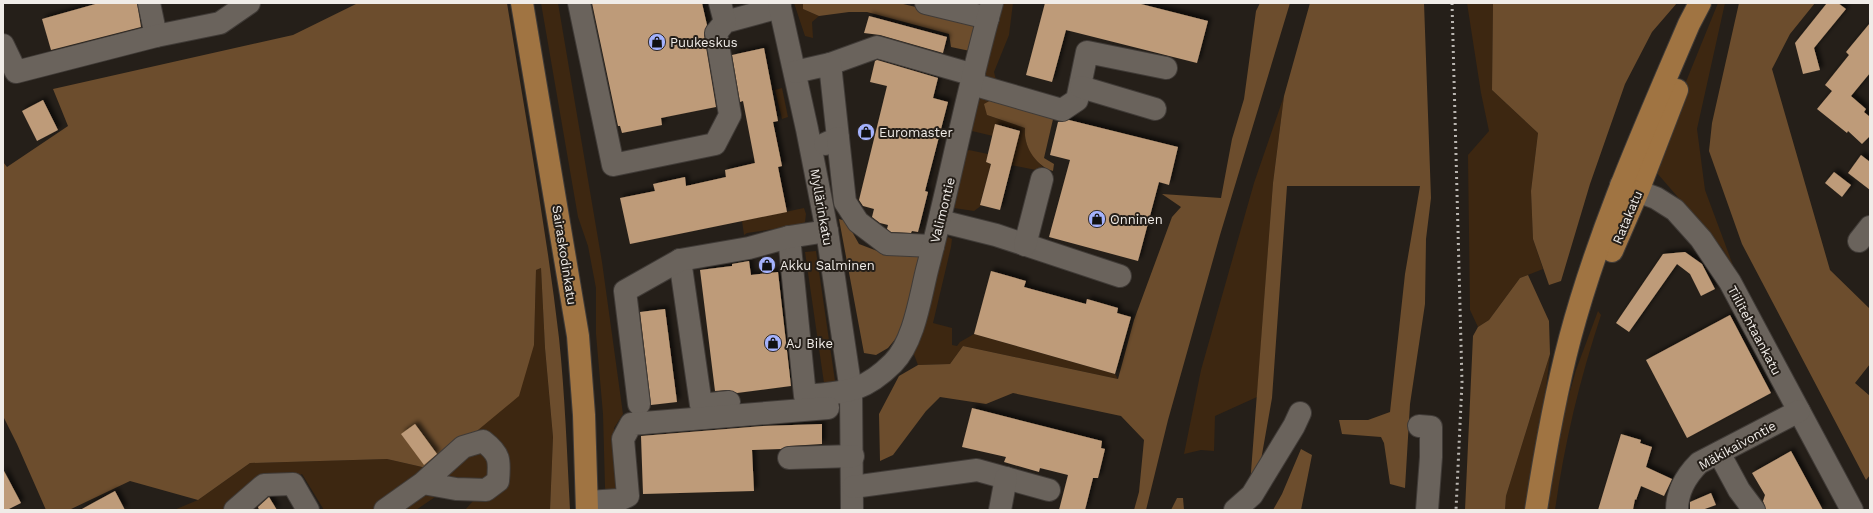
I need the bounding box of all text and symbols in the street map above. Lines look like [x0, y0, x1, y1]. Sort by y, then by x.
shop icon: Puukeskus [647, 32, 667, 52]
place label: Puukeskus [670, 35, 738, 50]
shop icon: Euromaster [856, 122, 876, 142]
place label: Euromaster [879, 125, 953, 140]
street label: Myllärinkatu [807, 168, 836, 247]
street label: Valimontie [927, 176, 958, 244]
street label: Ratakatu [1610, 188, 1645, 246]
street label: Sairaskodinkatu [549, 204, 580, 306]
shop icon: Onninen [1087, 209, 1107, 229]
place label: Onninen [1110, 212, 1163, 227]
shop icon: Akku Salminen [757, 255, 777, 275]
place label: Akku Salminen [780, 258, 875, 273]
street label: Tiilitehtaankatu [1725, 283, 1784, 377]
shop icon: AJ Bike [763, 333, 783, 353]
place label: AJ Bike [786, 336, 833, 351]
street label: Mäkikaivontie [1696, 418, 1779, 473]

